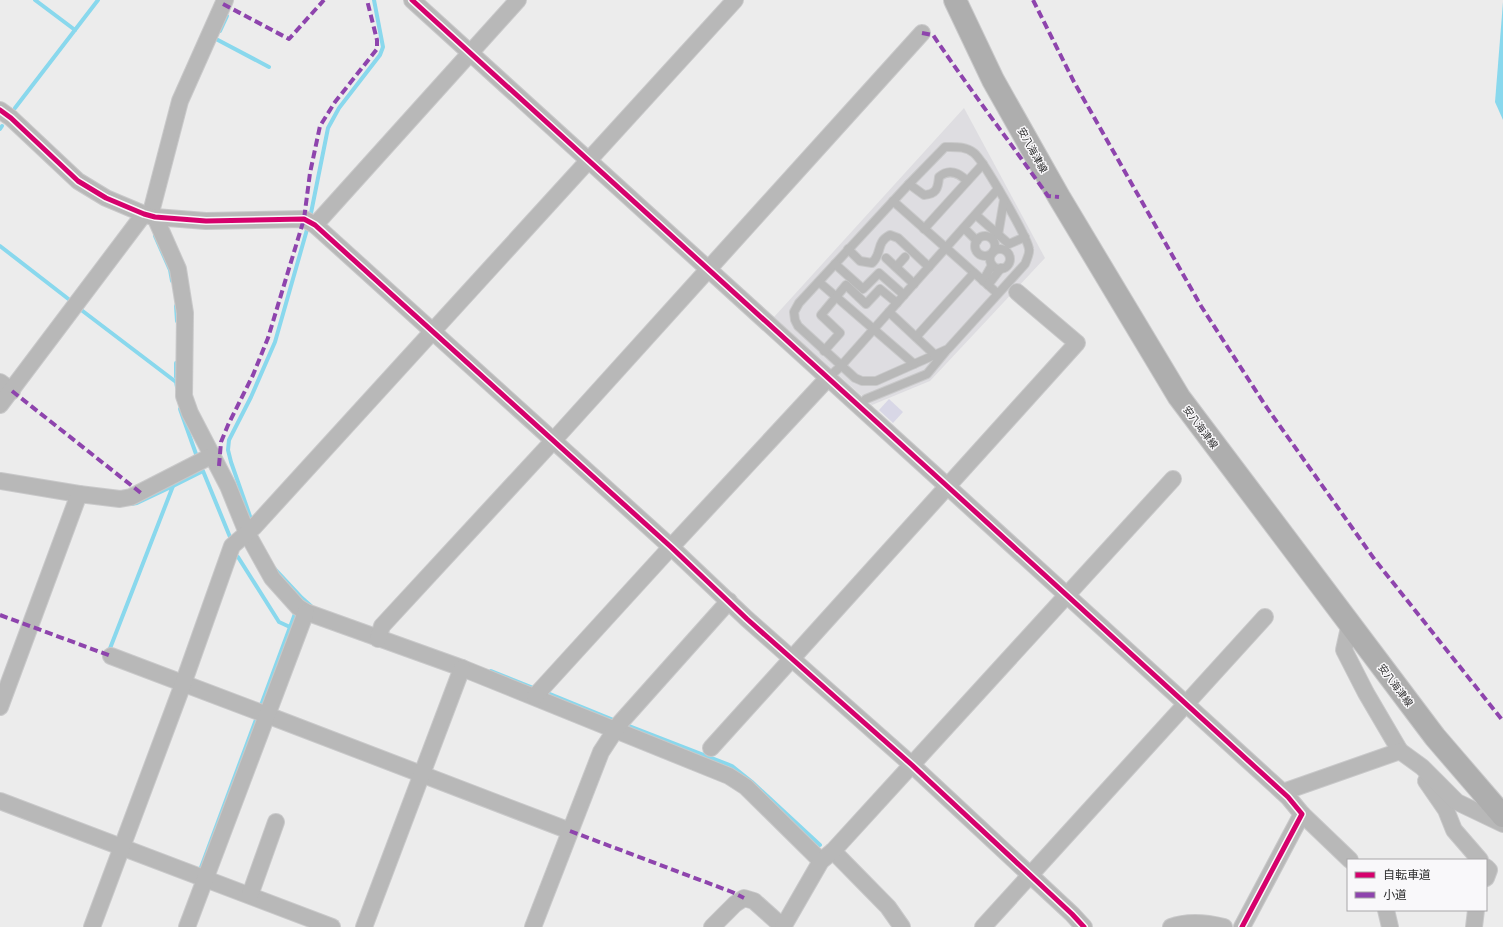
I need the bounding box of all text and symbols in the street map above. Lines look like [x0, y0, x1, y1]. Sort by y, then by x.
street label: 安八海津線 [1016, 125, 1050, 175]
street label: 安八海津線 [1181, 403, 1221, 451]
street label: 安八海津線 [1376, 661, 1416, 709]
legend [1347, 859, 1487, 911]
text: 自転車道 [1383, 868, 1431, 882]
text: 小道 [1383, 888, 1407, 902]

